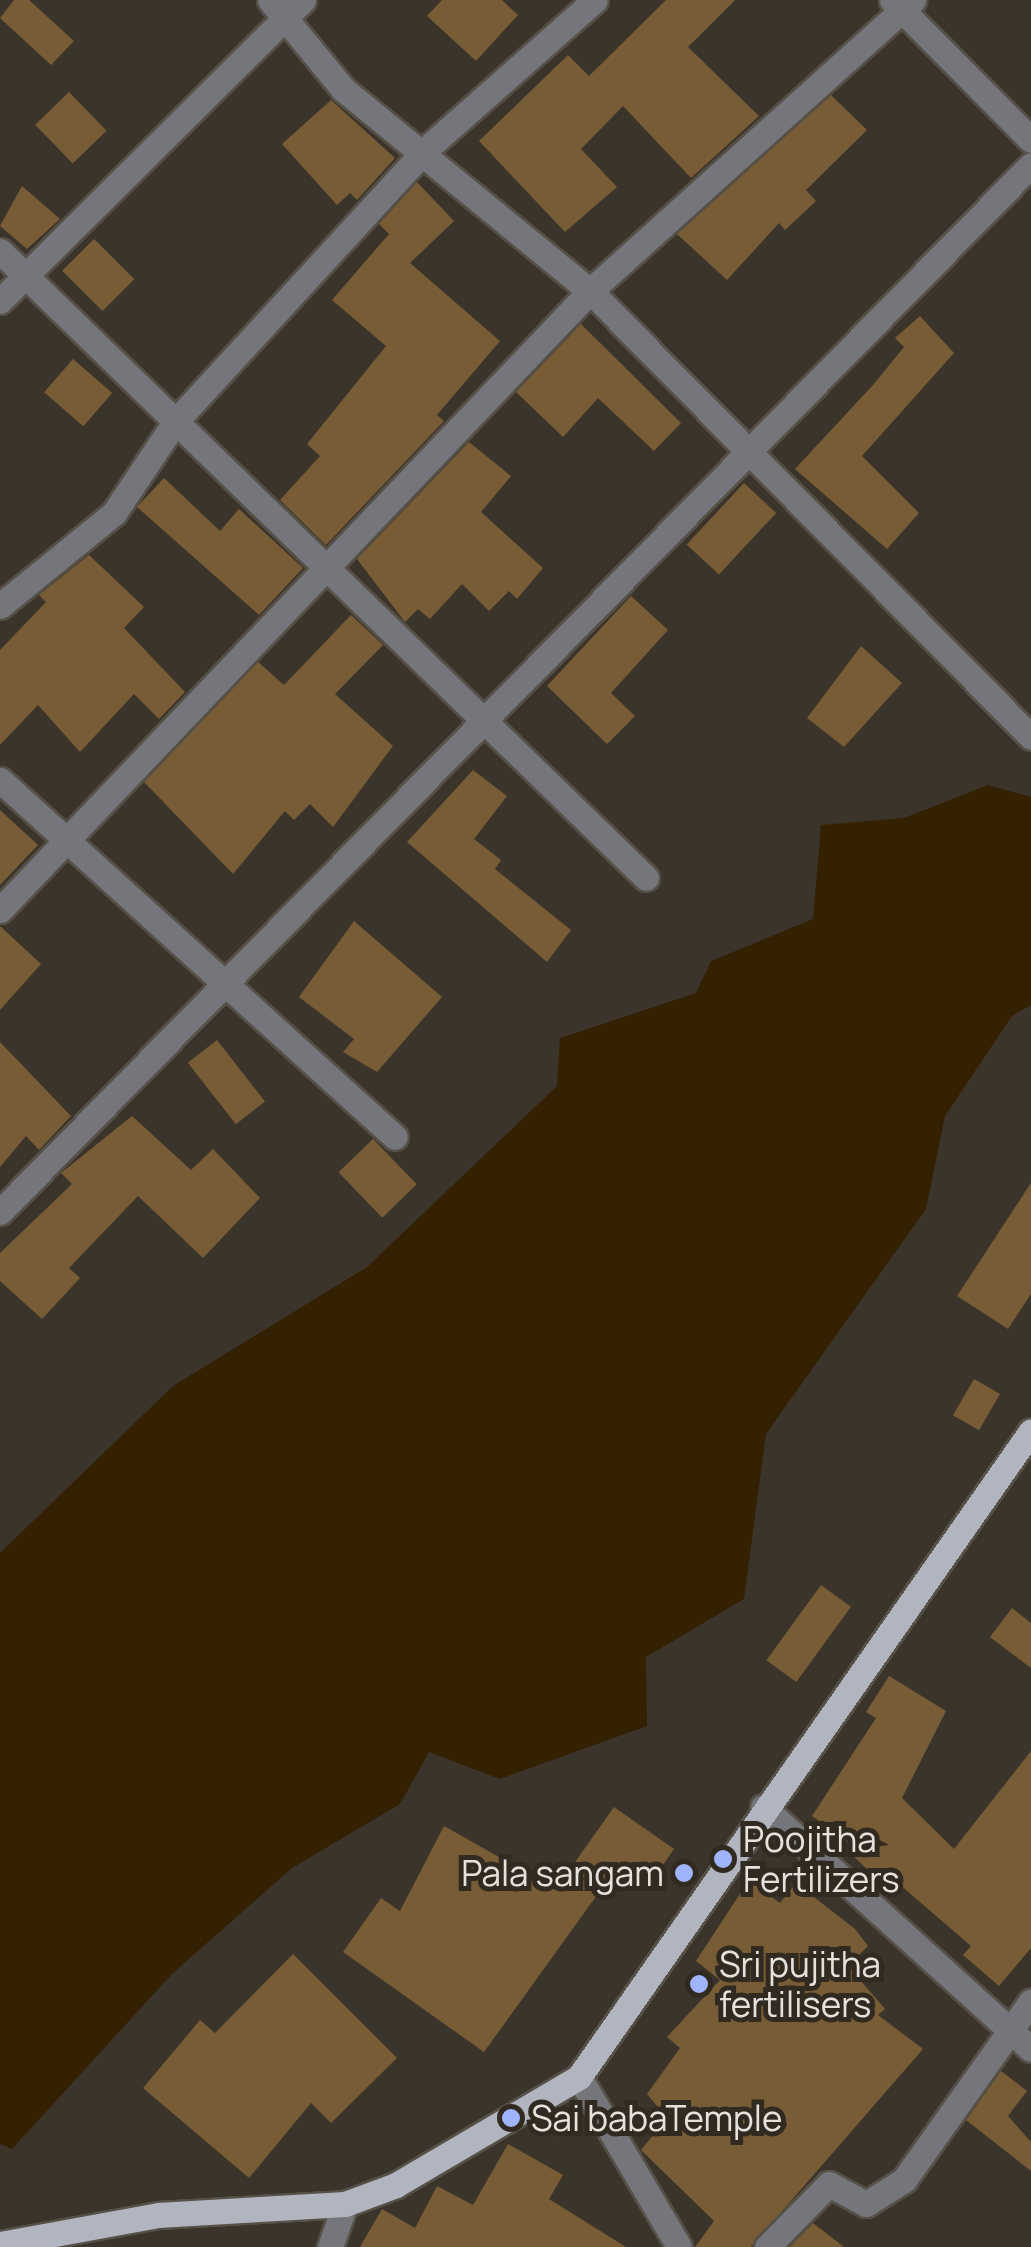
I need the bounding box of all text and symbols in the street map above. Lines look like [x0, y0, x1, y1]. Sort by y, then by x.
place label: Poojitha Fertilizers [743, 1818, 900, 1900]
marker: Poojitha Fertilizers [712, 1848, 734, 1870]
place label: Pala sangam [461, 1852, 664, 1894]
marker: Pala sangam [673, 1862, 695, 1884]
place label: Sri pujitha fertilisers [719, 1943, 881, 2025]
marker: Sri pujitha fertilisers [688, 1973, 710, 1995]
place label: Sai babaTemple [531, 2097, 782, 2139]
marker: Sai babaTemple [500, 2107, 522, 2129]

